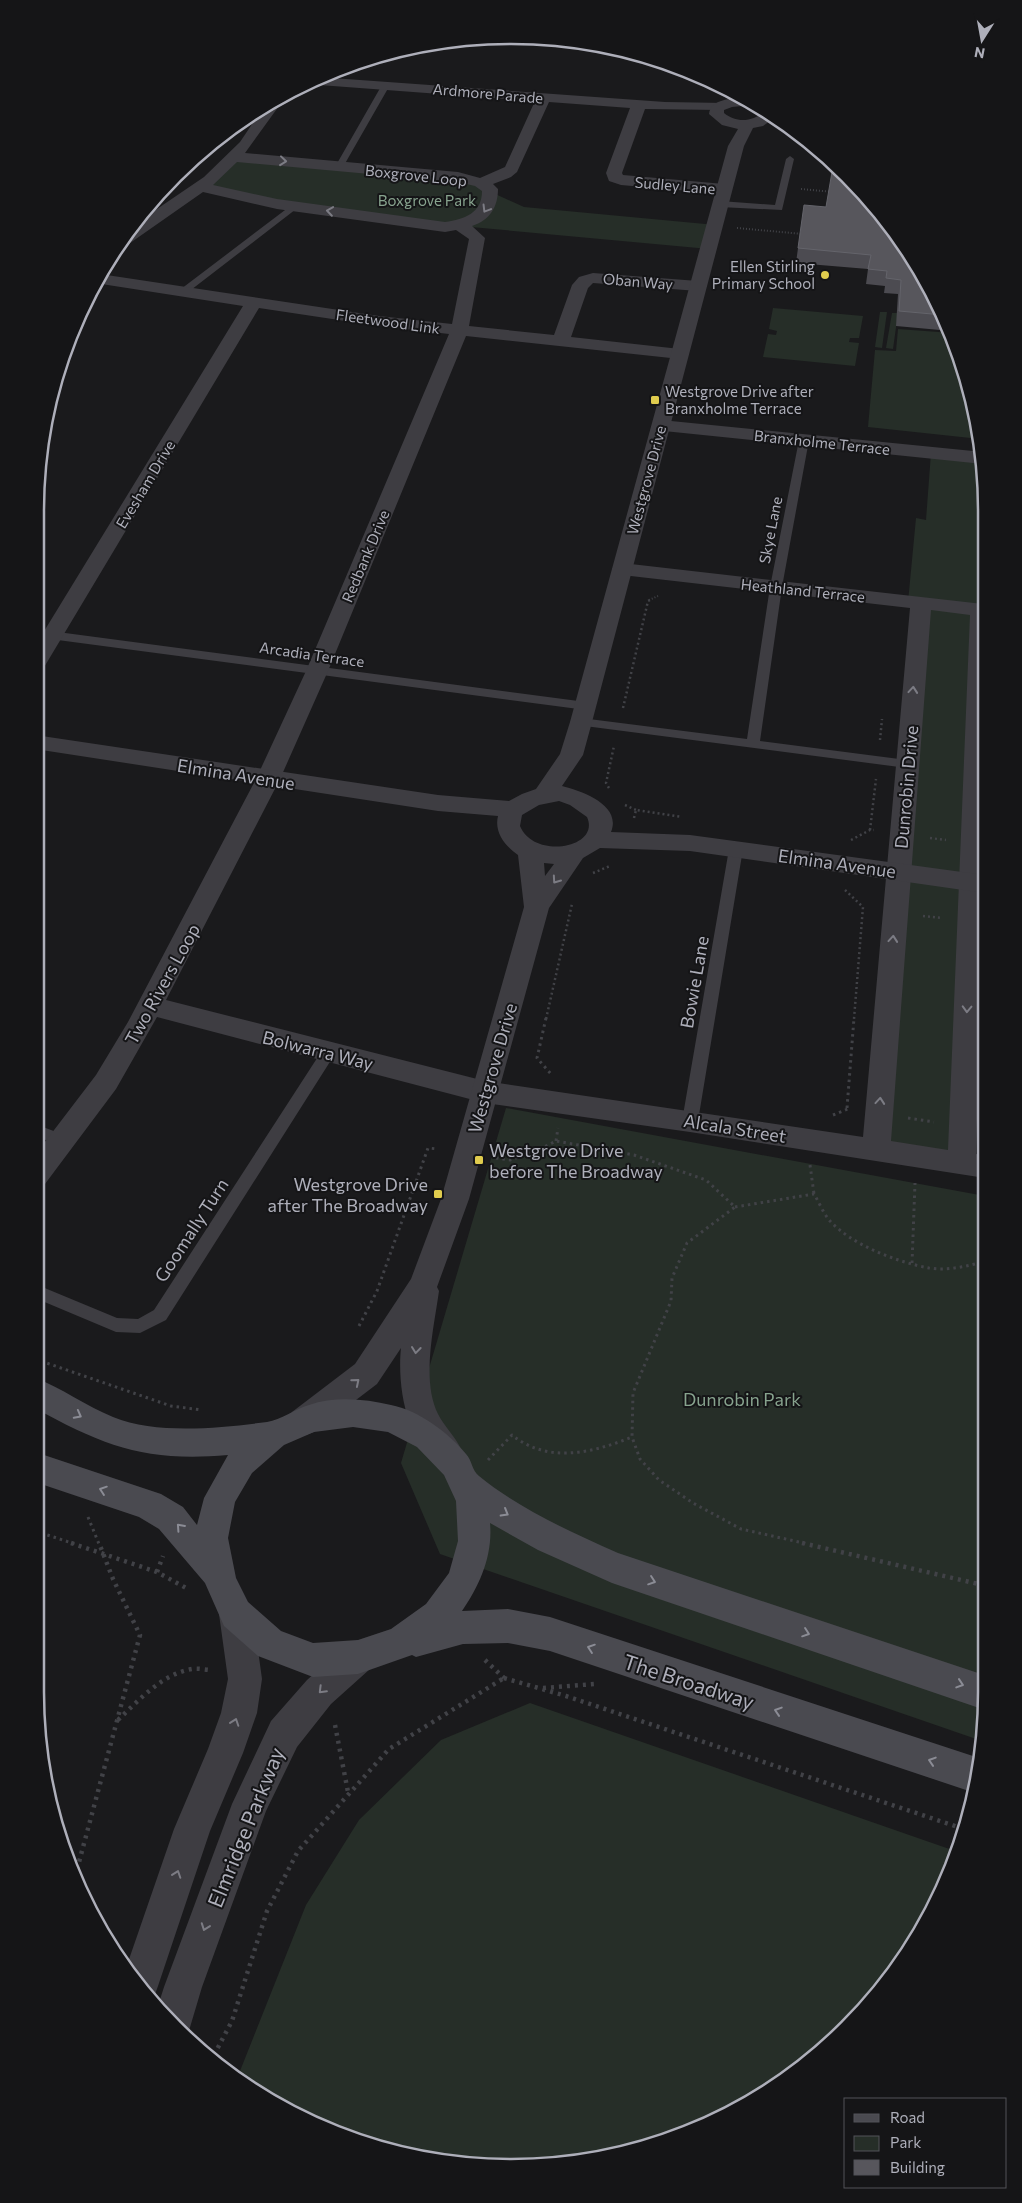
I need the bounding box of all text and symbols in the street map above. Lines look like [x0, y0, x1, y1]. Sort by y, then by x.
north arrow [957, 15, 1007, 65]
text: N [973, 44, 986, 63]
street label: Ardmore Parade [432, 79, 544, 107]
one-way arrow [279, 155, 287, 166]
street label: Boxgrove Loop [364, 161, 468, 189]
street label: Sudley Lane [634, 173, 716, 198]
park label: Boxgrove Park [378, 191, 476, 209]
one-way arrow [482, 204, 492, 213]
one-way arrow [326, 207, 335, 217]
place label: Ellen Stirling Primary School [712, 257, 815, 292]
street label: Oban Way [602, 269, 674, 293]
marker: Ellen Stirling Primary School [819, 269, 831, 281]
street label: Fleetwood Link [335, 305, 441, 337]
place label: Westgrove Drive after Branxholme Terrace [665, 382, 814, 417]
marker: Westgrove Drive after Branxholme Terrace [649, 394, 661, 406]
street label: Westgrove Drive [623, 423, 669, 536]
street label: Branxholme Terrace [753, 426, 891, 458]
street label: Evesham Drive [112, 437, 178, 531]
street label: Skye Lane [755, 495, 785, 565]
street label: Redbank Drive [337, 507, 393, 605]
street label: Heathland Terrace [740, 575, 866, 605]
street label: Arcadia Terrace [258, 638, 366, 670]
one-way arrow [908, 686, 919, 694]
street label: Dunrobin Drive [890, 724, 922, 850]
street label: Elmina Avenue [176, 754, 296, 794]
street label: Elmina Avenue [777, 844, 897, 882]
one-way arrow [553, 874, 562, 883]
street label: Two Rivers Loop [120, 920, 204, 1048]
street label: Bowie Lane [675, 934, 713, 1030]
one-way arrow [887, 935, 898, 943]
street label: Westgrove Drive [463, 1000, 521, 1136]
one-way arrow [962, 1005, 973, 1013]
street label: Bolwarra Way [260, 1026, 376, 1074]
one-way arrow [874, 1097, 885, 1105]
street label: Alcala Street [682, 1109, 788, 1147]
place label: Westgrove Drive before The Broadway [489, 1139, 663, 1182]
marker: Westgrove Drive before The Broadway [473, 1154, 485, 1166]
place label: Westgrove Drive after The Broadway [267, 1173, 428, 1216]
street label: Goomally Turn [149, 1174, 233, 1286]
marker: Westgrove Drive after The Broadway [432, 1188, 444, 1200]
one-way arrow [411, 1346, 422, 1354]
one-way arrow [351, 1379, 360, 1388]
park label: Dunrobin Park [683, 1388, 801, 1410]
one-way arrow [73, 1409, 82, 1419]
one-way arrow [99, 1486, 107, 1496]
one-way arrow [499, 1507, 508, 1517]
one-way arrow [177, 1524, 186, 1533]
one-way arrow [647, 1575, 656, 1585]
one-way arrow [801, 1627, 810, 1637]
one-way arrow [587, 1644, 595, 1654]
street label: The Broadway [620, 1648, 758, 1714]
one-way arrow [955, 1678, 964, 1688]
one-way arrow [318, 1684, 327, 1693]
one-way arrow [774, 1706, 783, 1716]
one-way arrow [230, 1718, 240, 1727]
street label: Elmridge Parkway [201, 1743, 289, 1911]
one-way arrow [929, 1757, 937, 1767]
one-way arrow [171, 1870, 181, 1878]
one-way arrow [201, 1923, 211, 1931]
legend [844, 2098, 1007, 2188]
text: Road [890, 2108, 925, 2126]
text: Park [890, 2133, 921, 2151]
text: Building [890, 2158, 945, 2176]

